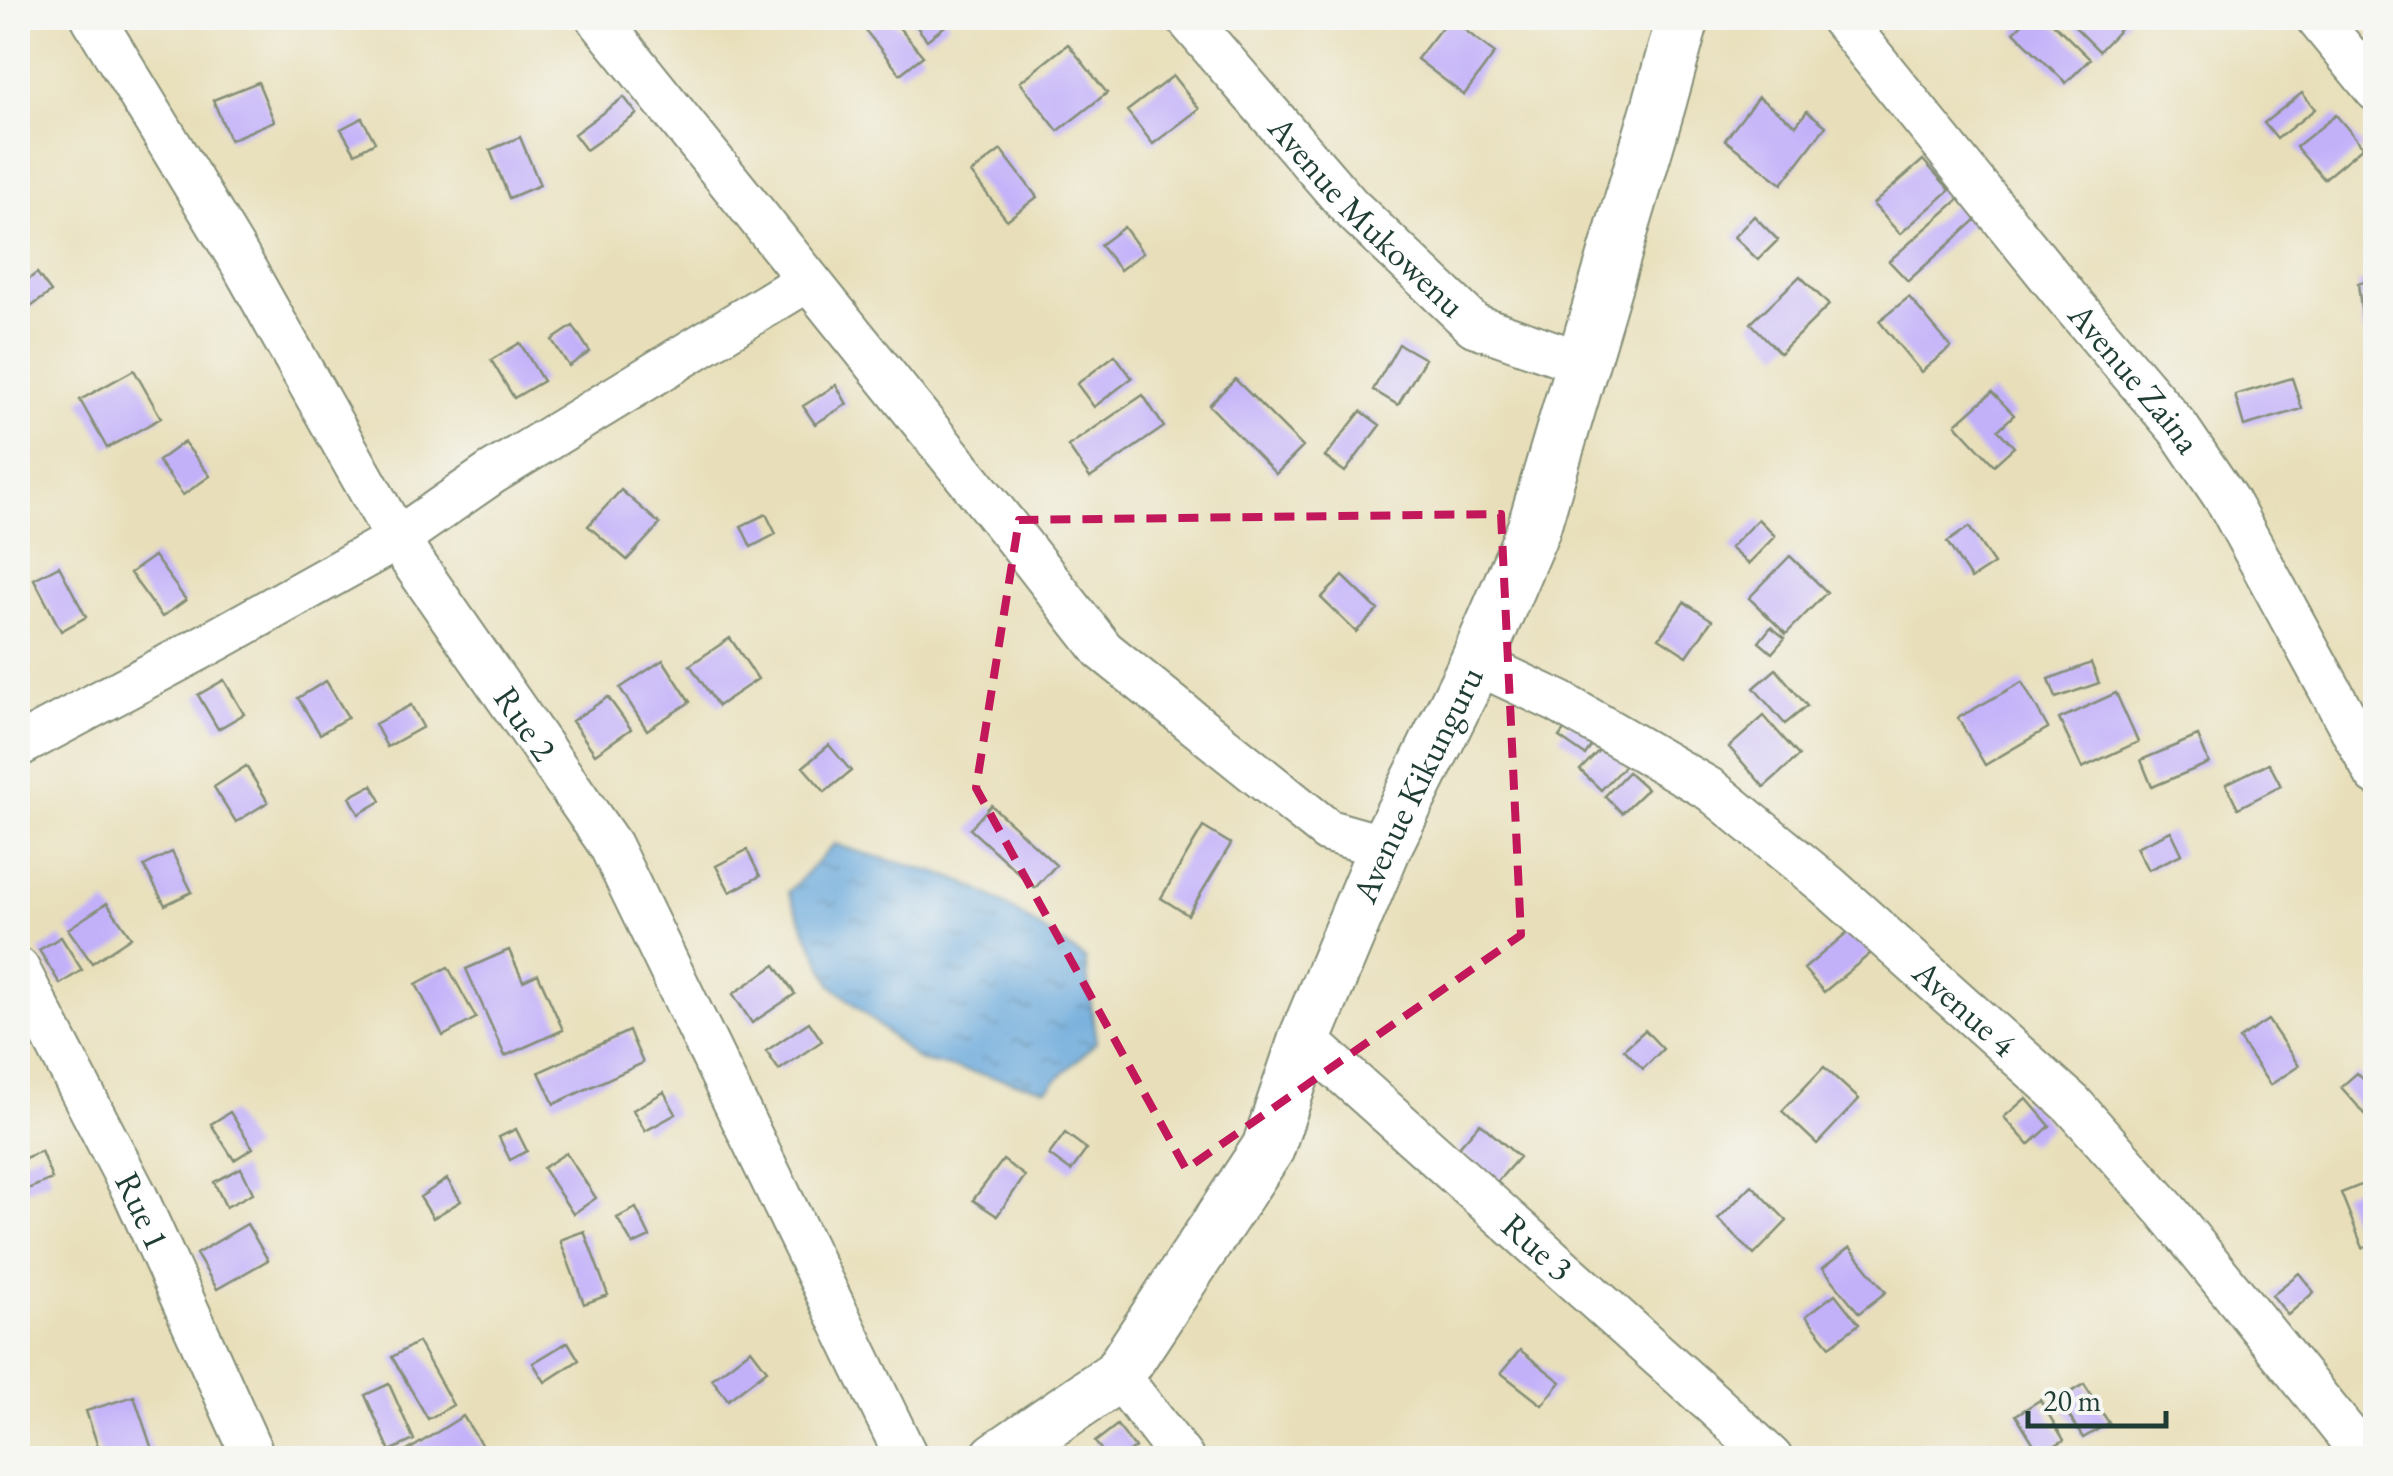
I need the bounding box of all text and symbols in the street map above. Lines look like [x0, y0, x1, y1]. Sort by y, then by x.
street label: Avenue Mukowenu [1258, 105, 1475, 327]
street label: Avenue Zaina [2058, 292, 2212, 462]
street label: Avenue Kikunguru [1341, 658, 1493, 910]
street label: Rue 2 [484, 677, 567, 769]
street label: Avenue 4 [1903, 949, 2027, 1066]
street label: Rue 1 [105, 1164, 180, 1257]
street label: Rue 3 [1493, 1203, 1583, 1290]
scale bar [2028, 1366, 2166, 1428]
text: 20 m [2043, 1381, 2101, 1420]

